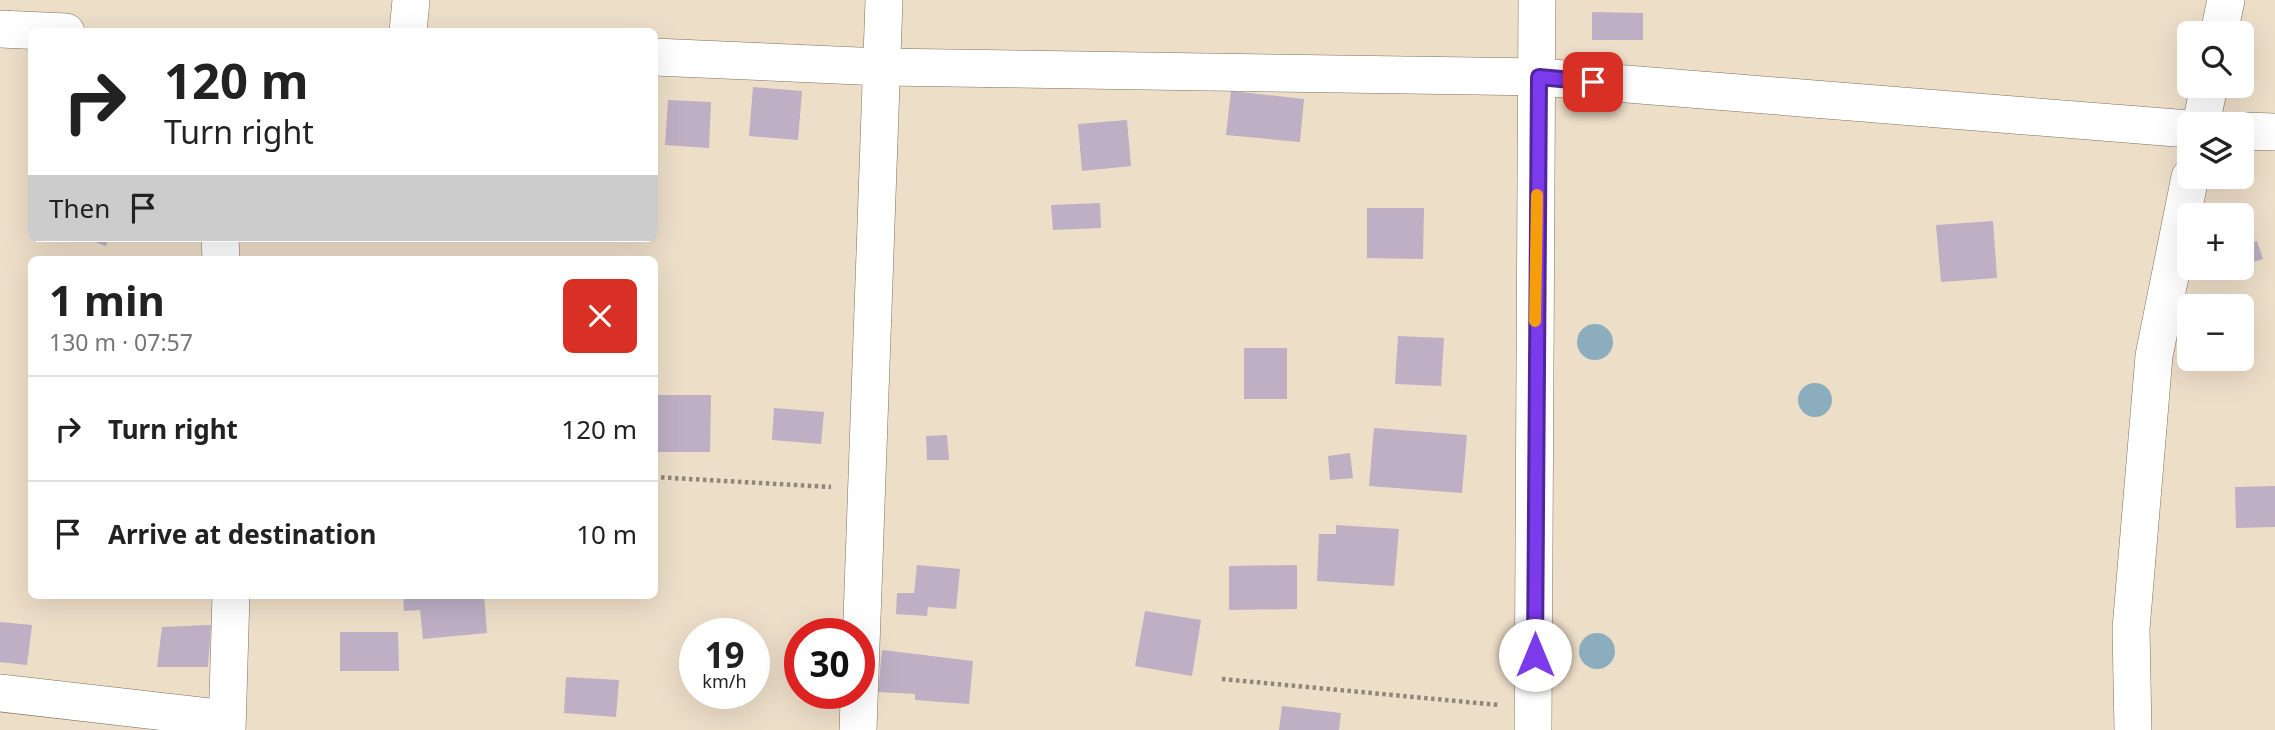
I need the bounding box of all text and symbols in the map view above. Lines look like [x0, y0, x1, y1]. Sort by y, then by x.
map controls [2177, 21, 2254, 371]
button: search [2177, 21, 2254, 98]
text: 120 m [164, 47, 309, 113]
pin [1563, 52, 1623, 112]
icon: right [49, 56, 140, 147]
icon: arrive [1574, 63, 1612, 101]
text: Turn right [164, 110, 314, 153]
button: layers [2177, 112, 2254, 189]
icon: arrive [124, 189, 162, 227]
text: Then [49, 190, 110, 226]
button: + [2177, 203, 2254, 280]
text: 1 min [49, 271, 165, 328]
button: close [563, 279, 637, 353]
button: − [2177, 294, 2254, 371]
text: 130 m · 07:57 [49, 326, 193, 358]
icon: right [49, 410, 87, 448]
text: Turn right [108, 411, 238, 447]
text: 120 m [561, 411, 637, 447]
icon: arrive [49, 515, 87, 553]
text: Arrive at destination [108, 516, 377, 552]
text: 10 m [576, 516, 637, 552]
speed limit sign: 30 [784, 618, 875, 709]
position arrow [1498, 618, 1572, 692]
text: 19 [704, 631, 745, 678]
text: km/h [702, 669, 747, 693]

